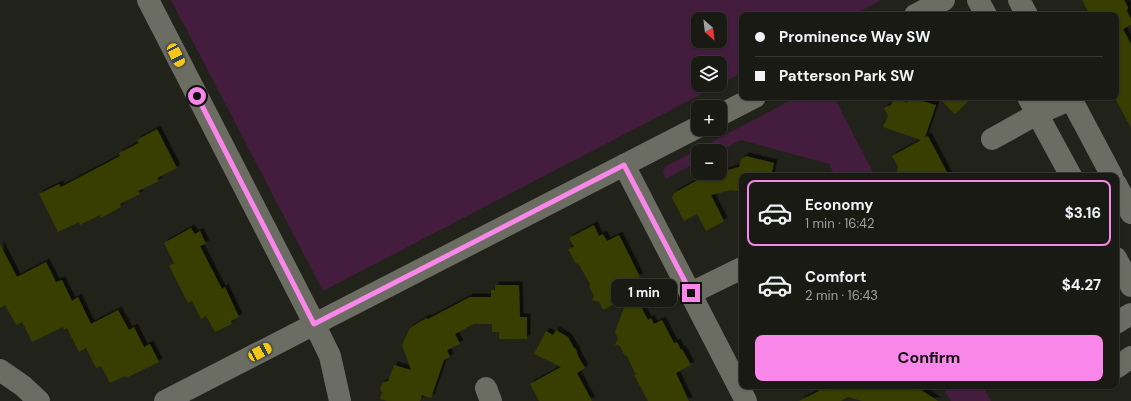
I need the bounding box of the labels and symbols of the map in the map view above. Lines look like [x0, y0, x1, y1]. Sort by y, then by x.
north arrow [691, 12, 727, 48]
car [165, 42, 187, 68]
route start [188, 87, 206, 105]
callout: 1 min [611, 279, 677, 307]
route end [682, 284, 700, 302]
car [247, 341, 273, 363]

